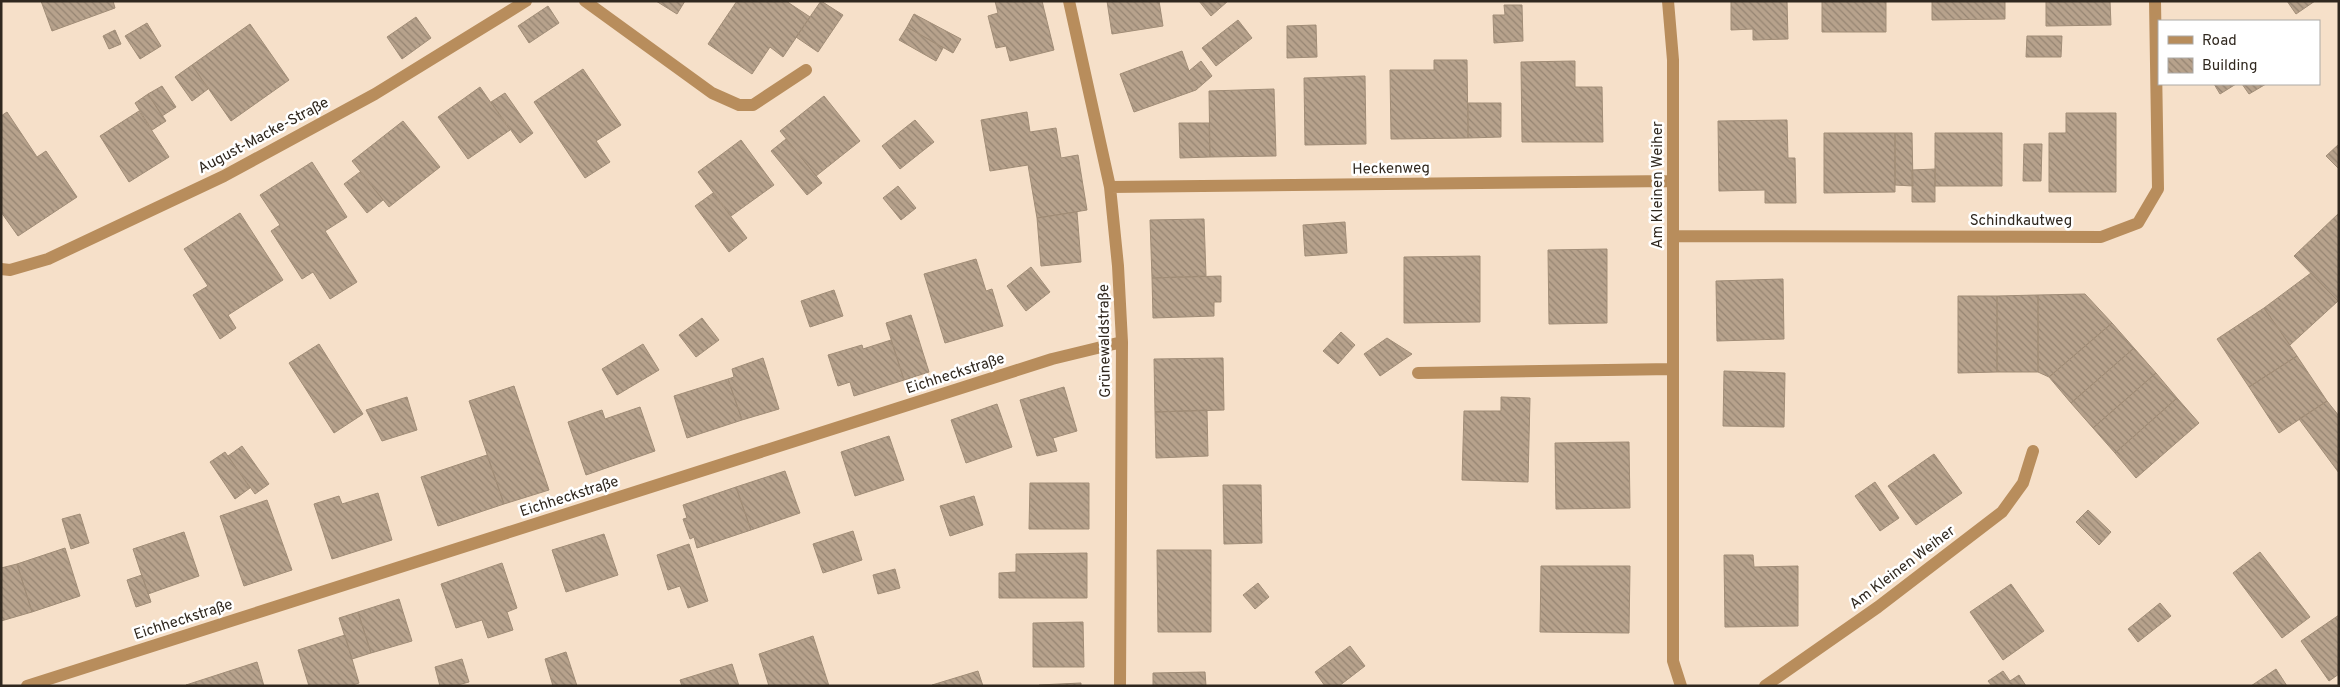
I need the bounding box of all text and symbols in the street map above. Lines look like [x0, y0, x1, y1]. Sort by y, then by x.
legend [2158, 20, 2320, 85]
text: Road [2202, 32, 2237, 51]
text: Building [2202, 57, 2257, 76]
street label: August-Macke-Straße [195, 94, 332, 179]
street label: Am Kleinen Weiher [1649, 121, 1668, 249]
street label: Heckenweg [1352, 159, 1430, 180]
street label: Schindkautweg [1970, 212, 2072, 231]
street label: Grünewaldstraße [1095, 284, 1116, 398]
street label: Eichheckstraße [904, 350, 1007, 399]
street label: Eichheckstraße [518, 473, 621, 522]
street label: Am Kleinen Weiher [1846, 522, 1960, 614]
street label: Eichheckstraße [132, 596, 235, 645]

